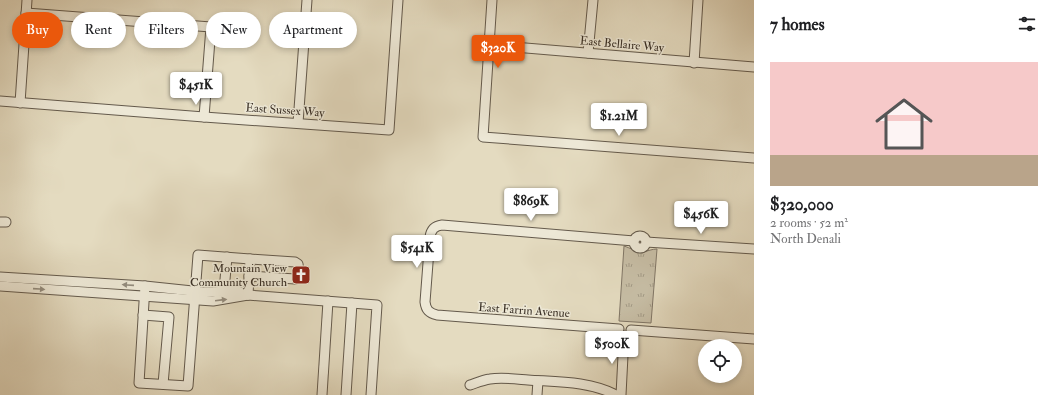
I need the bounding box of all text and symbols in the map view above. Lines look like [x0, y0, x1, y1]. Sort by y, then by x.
chip: Buy [12, 12, 63, 48]
chip: Rent [71, 12, 126, 48]
chip: Filters [134, 12, 198, 48]
chip: New [206, 12, 261, 48]
chip: Apartment [269, 12, 357, 48]
icon: filters [1016, 13, 1038, 35]
text: 7 homes [770, 14, 825, 35]
street label: East Bellaire Way [579, 33, 665, 56]
pin: $320K [470, 35, 526, 69]
text: $320K [481, 40, 515, 56]
pin: $451K [168, 72, 224, 106]
text: $451K [179, 77, 213, 93]
icon: home [868, 88, 940, 160]
street label: East Sussex Way [245, 100, 326, 121]
pin: $1.21M [586, 103, 652, 137]
text: $1.21M [600, 108, 638, 124]
pin: $869K [503, 188, 559, 222]
text: $869K [513, 193, 549, 209]
text: $320,000 [770, 194, 834, 215]
pin: $456K [673, 201, 729, 235]
text: $456K [683, 206, 719, 222]
text: 2 rooms · 52 m² [770, 215, 848, 231]
text: North Denali [770, 231, 841, 247]
pin: $541K [389, 235, 445, 269]
text: $541K [400, 240, 434, 256]
place label: Mountain View Community Church [190, 261, 288, 290]
church icon: Mountain View Community Church [290, 264, 312, 286]
one-way arrow [122, 282, 134, 289]
one-way arrow [33, 286, 45, 293]
one-way arrow [215, 297, 227, 303]
street label: East Farrin Avenue [478, 300, 570, 321]
pin: $500K [584, 331, 640, 365]
text: $500K [594, 336, 630, 352]
map controls [698, 339, 742, 383]
button: locate [698, 339, 742, 383]

